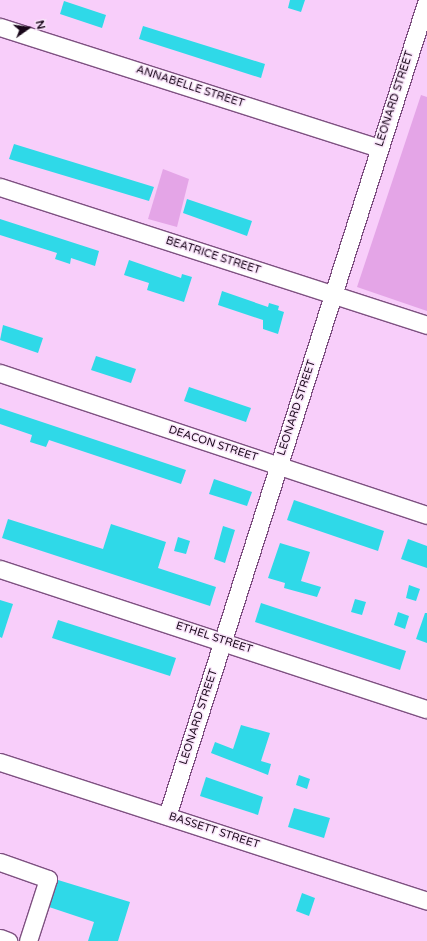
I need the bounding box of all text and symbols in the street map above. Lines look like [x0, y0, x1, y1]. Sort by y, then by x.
north arrow [8, 8, 48, 48]
text: N [33, 19, 48, 31]
street label: LEONARD STREET [373, 49, 417, 149]
street label: ANNABELLE STREET [134, 63, 246, 111]
street label: BEATRICE STREET [164, 234, 262, 278]
street label: LEONARD STREET [275, 358, 319, 458]
street label: DEACON STREET [167, 423, 259, 465]
street label: ETHEL STREET [174, 619, 254, 657]
street label: LEONARD STREET [177, 667, 221, 767]
street label: BASSETT STREET [167, 810, 261, 852]

